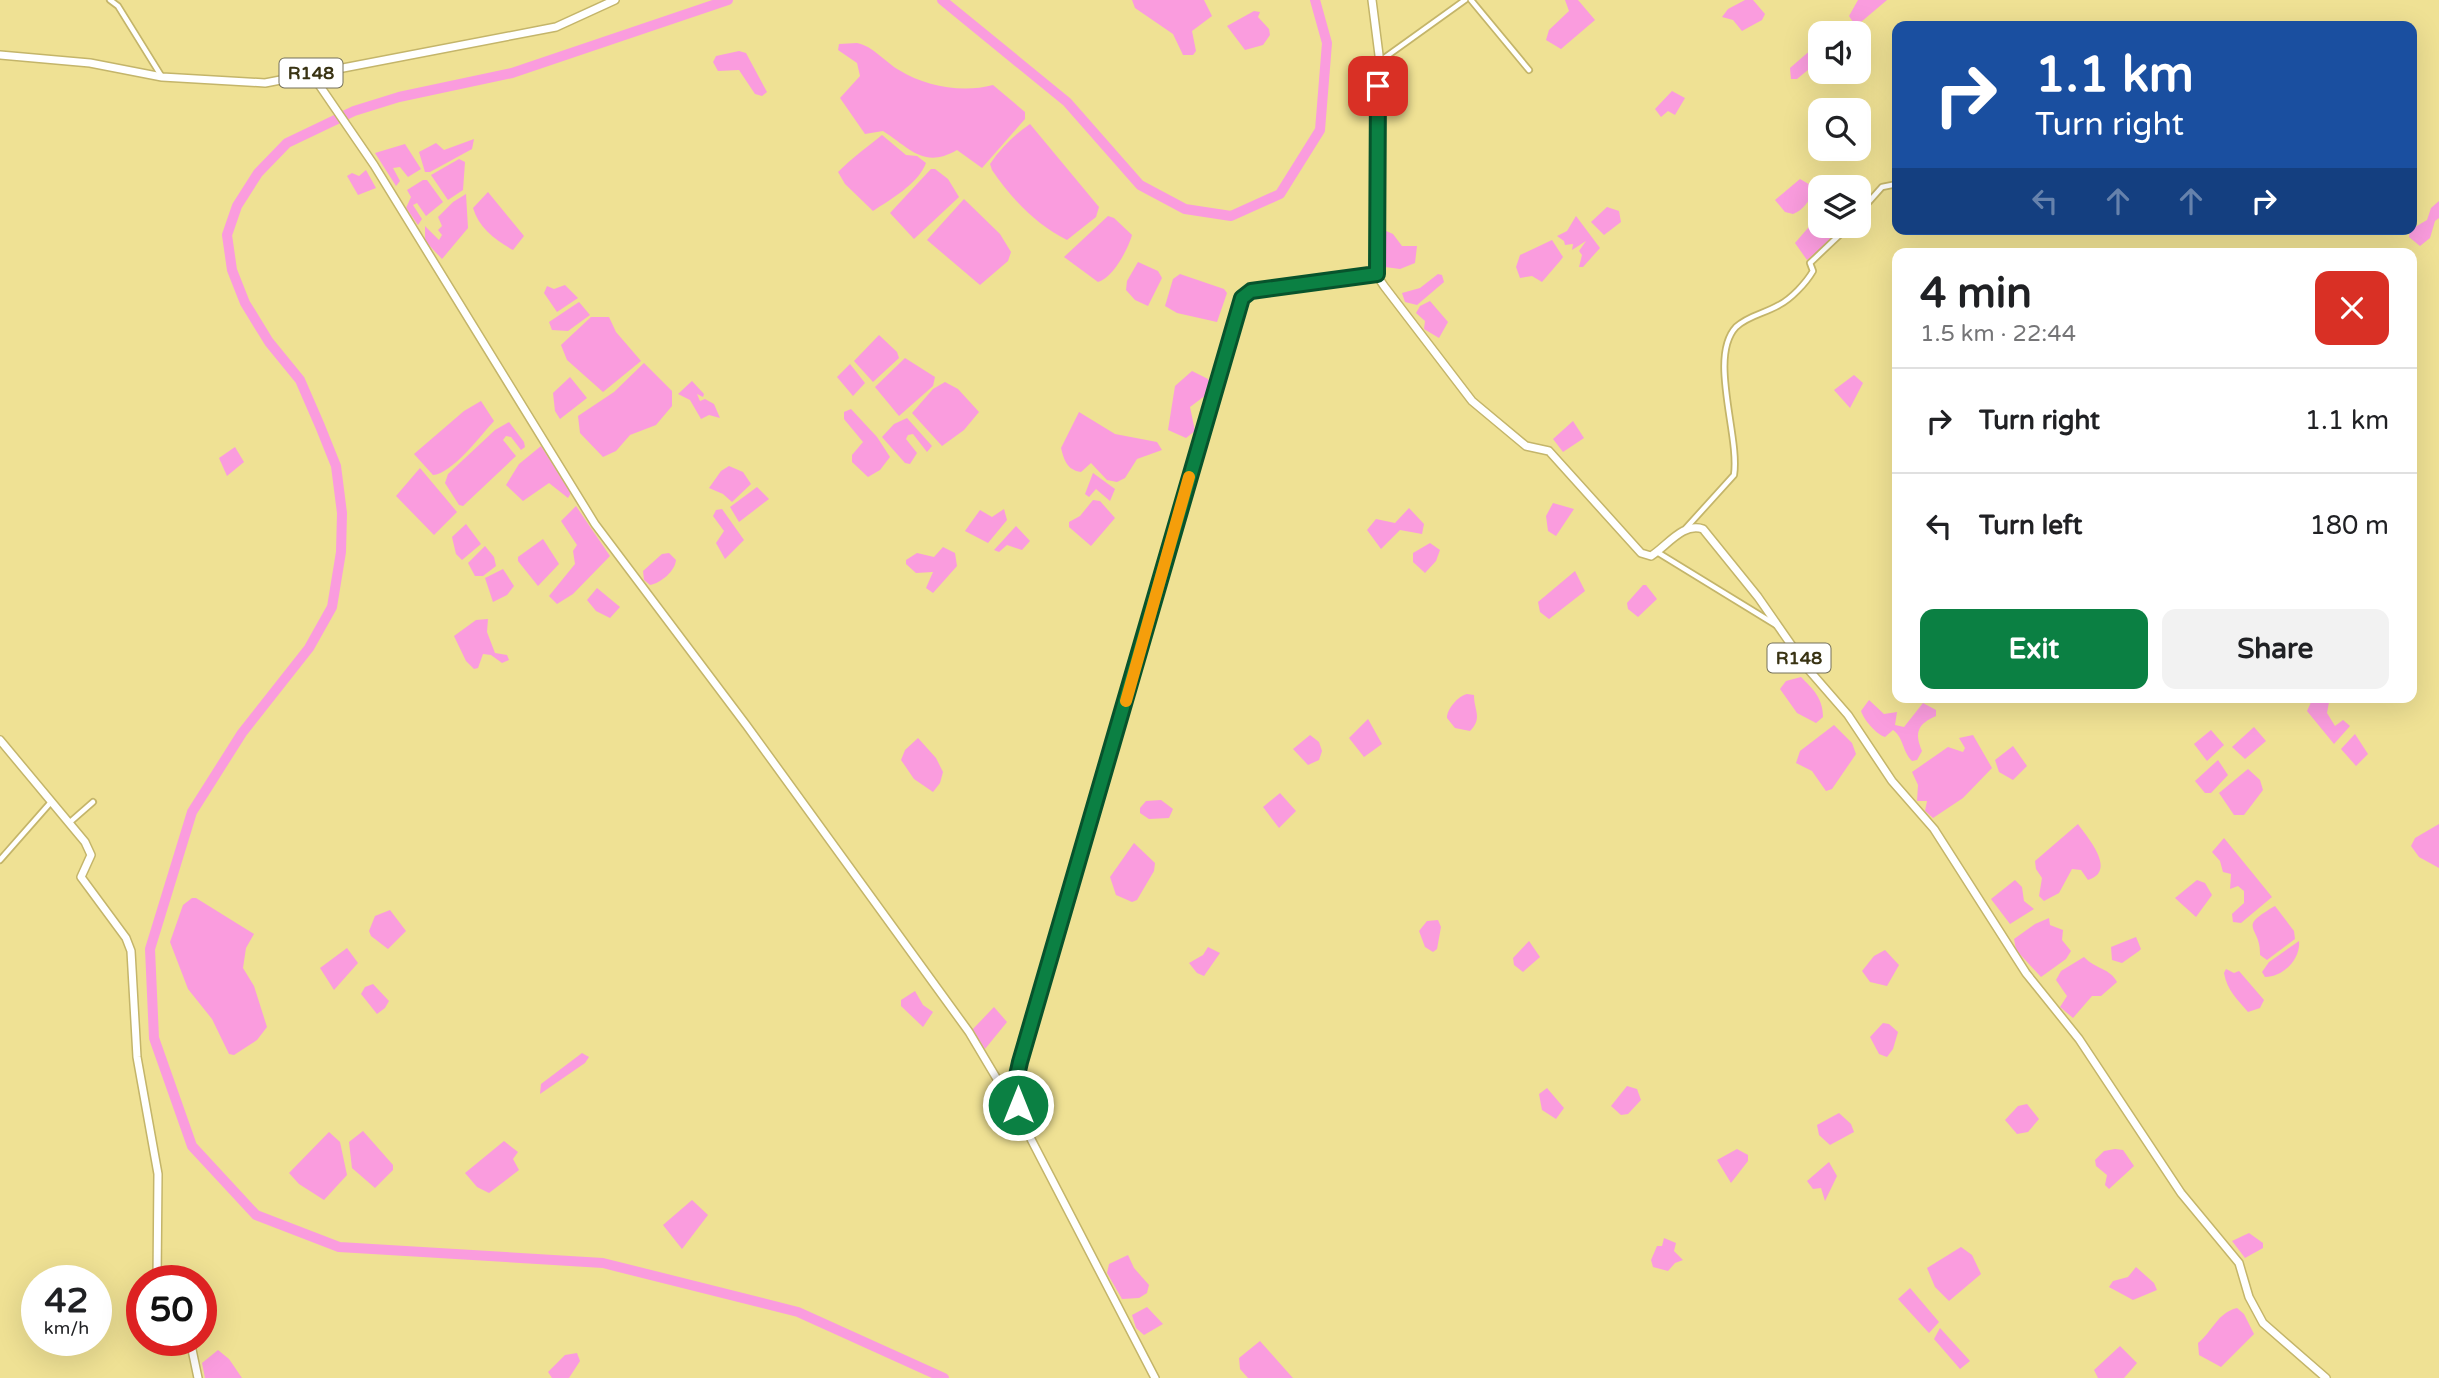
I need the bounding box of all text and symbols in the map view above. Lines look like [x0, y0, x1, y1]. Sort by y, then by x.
map controls [1808, 21, 1871, 238]
button: sound [1808, 21, 1871, 84]
text: 1.1 km [2035, 46, 2194, 105]
icon: right [1920, 49, 2011, 140]
pin [1348, 56, 1408, 116]
road number: R148 [280, 58, 342, 88]
icon: arrive [1359, 67, 1397, 105]
button: search [1808, 98, 1871, 161]
text: Turn right [2035, 106, 2184, 144]
button: layers [1808, 175, 1871, 238]
icon: left [2026, 182, 2064, 220]
icon: ahead [2099, 182, 2137, 220]
icon: ahead [2172, 182, 2210, 220]
icon: right [2245, 182, 2283, 220]
text: 4 min [1920, 268, 2032, 319]
button: close [2315, 271, 2389, 345]
text: 1.5 km · 22:44 [1920, 320, 2076, 348]
icon: right [1920, 402, 1958, 440]
text: Turn right [1979, 405, 2100, 436]
text: 1.1 km [2305, 405, 2389, 436]
icon: left [1920, 507, 1958, 545]
text: Turn left [1979, 510, 2082, 541]
text: 180 m [2309, 510, 2389, 541]
button: Exit [1920, 609, 2148, 689]
button: Share [2162, 609, 2389, 689]
road number: R148 [1768, 644, 1830, 672]
position arrow [981, 1068, 1055, 1142]
speed limit sign: 50 [126, 1265, 217, 1356]
text: 42 [45, 1280, 88, 1322]
text: km/h [44, 1317, 89, 1339]

